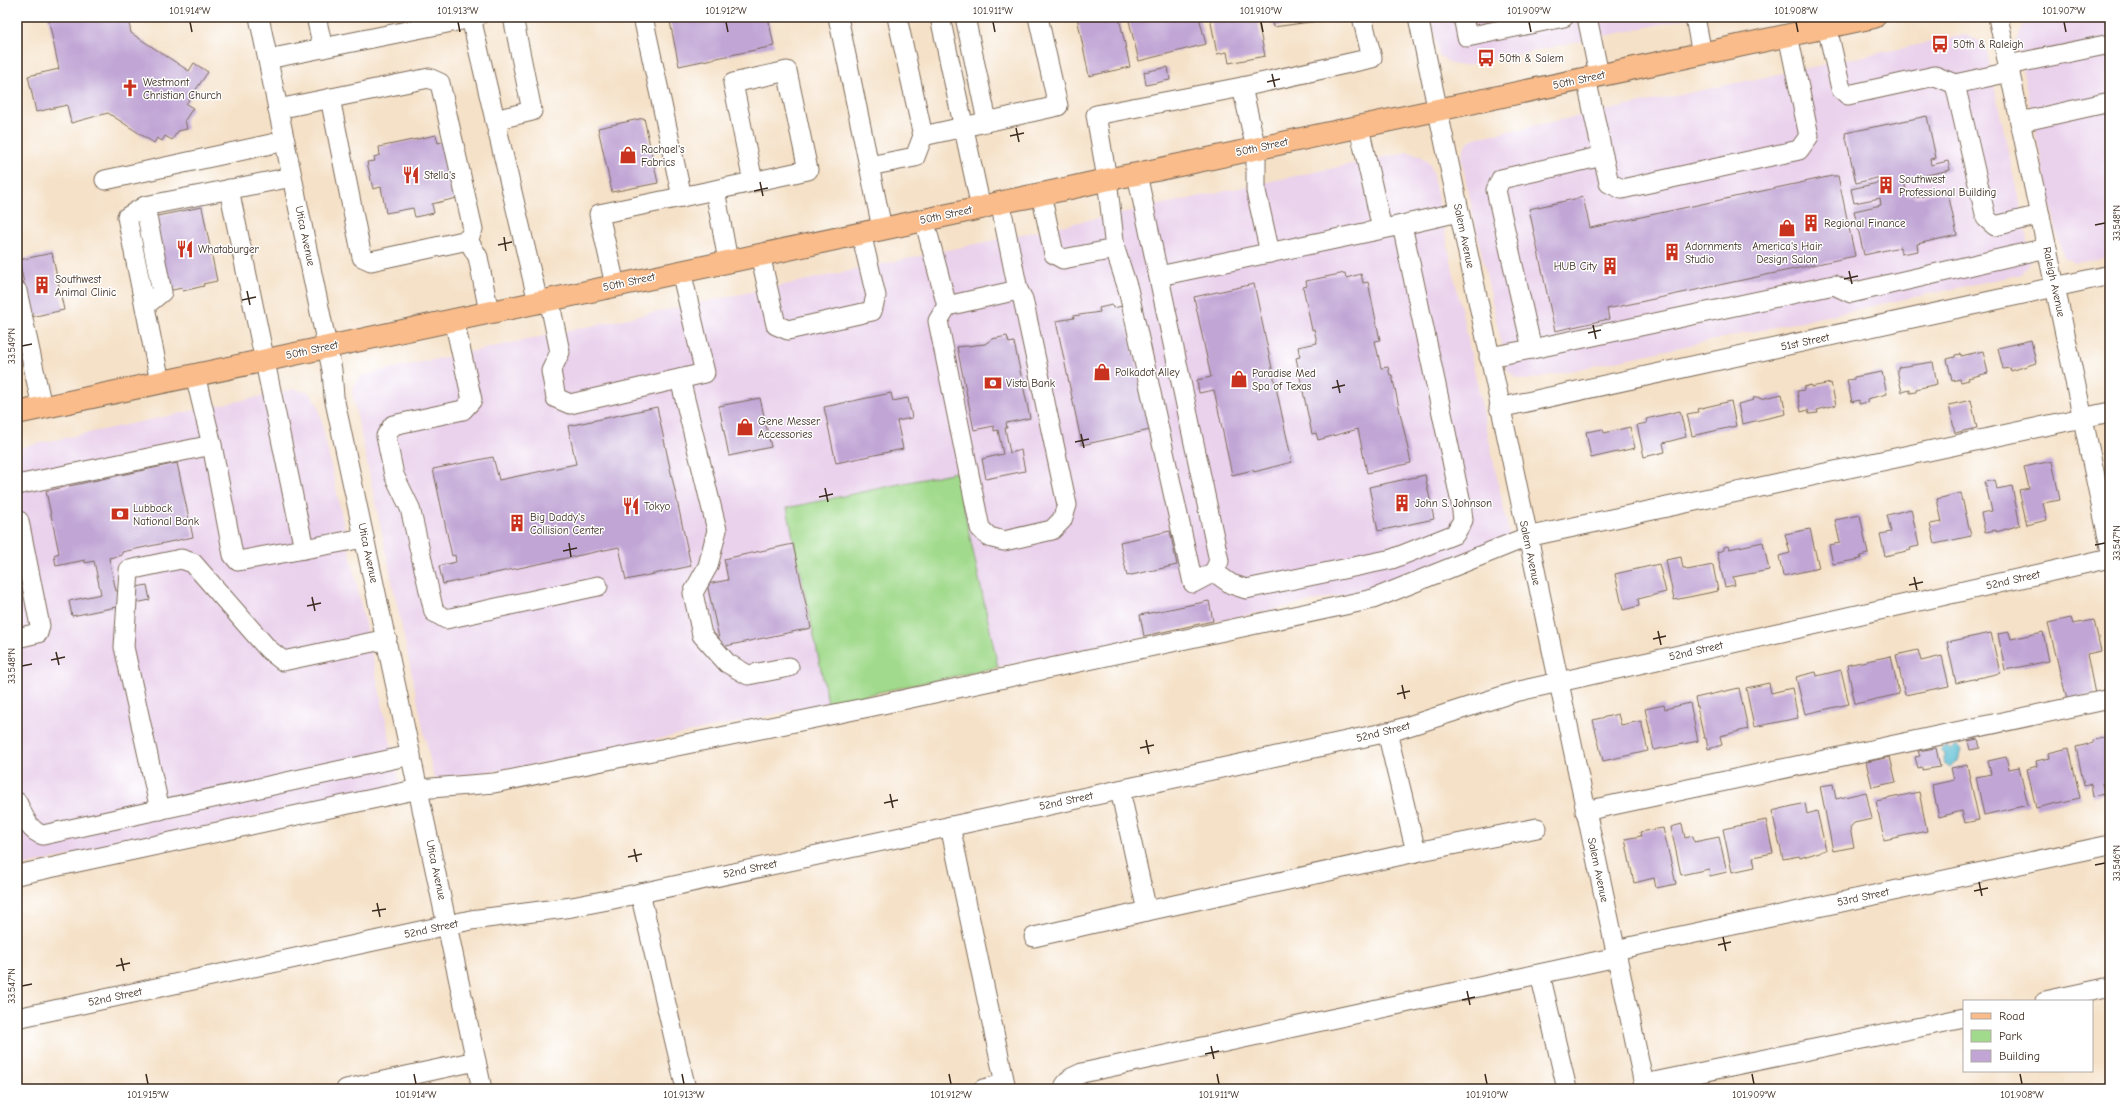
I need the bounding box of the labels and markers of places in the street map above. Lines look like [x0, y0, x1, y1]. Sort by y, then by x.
bus stop icon: 50th & Raleigh [1930, 34, 1950, 54]
place label: 50th & Raleigh [1953, 38, 2023, 51]
bus stop icon: 50th & Salem [1476, 48, 1496, 68]
place label: 50th & Salem [1499, 52, 1564, 65]
place label: Westmont Christian Church [143, 76, 222, 102]
church icon: Westmont Christian Church [120, 78, 140, 98]
place label: Rachael's Fabrics [641, 143, 685, 169]
shop icon: Rachael's Fabrics [618, 145, 638, 165]
restaurant icon: Stella's [401, 165, 421, 185]
place label: Stella's [424, 169, 456, 182]
place label: Southwest Professional Building [1899, 173, 1996, 199]
building icon: Southwest Professional Building [1876, 175, 1896, 195]
building icon: Regional Finance [1801, 213, 1821, 233]
place label: Regional Finance [1824, 217, 1906, 230]
shop icon: America's Hair Design Salon [1777, 218, 1797, 238]
restaurant icon: Whataburger [175, 239, 195, 259]
place label: Adornments Studio [1685, 240, 1742, 266]
place label: America's Hair Design Salon [1752, 240, 1822, 266]
building icon: Adornments Studio [1662, 242, 1682, 262]
place label: Whataburger [198, 243, 259, 256]
building icon: HUB City [1600, 256, 1620, 276]
place label: HUB City [1554, 260, 1597, 273]
place label: Southwest Animal Clinic [55, 273, 117, 299]
building icon: Southwest Animal Clinic [32, 275, 52, 295]
shop icon: Polkadot Alley [1092, 362, 1112, 382]
place label: Polkadot Alley [1115, 366, 1180, 379]
place label: Paradise Med Spa of Texas [1252, 367, 1316, 393]
shop icon: Paradise Med Spa of Texas [1229, 369, 1249, 389]
bank icon: Vista Bank [983, 373, 1003, 393]
place label: Vista Bank [1006, 377, 1056, 390]
place label: Gene Messer Accessories [758, 415, 821, 441]
shop icon: Gene Messer Accessories [735, 417, 755, 437]
building icon: John S. Johnson [1392, 493, 1412, 513]
restaurant icon: Tokyo [621, 496, 641, 516]
place label: John S. Johnson [1415, 497, 1492, 510]
place label: Tokyo [644, 500, 671, 513]
place label: Lubbock National Bank [133, 502, 200, 528]
bank icon: Lubbock National Bank [110, 504, 130, 524]
place label: Big Daddy's Collision Center [530, 511, 604, 537]
building icon: Big Daddy's Collision Center [507, 513, 527, 533]

